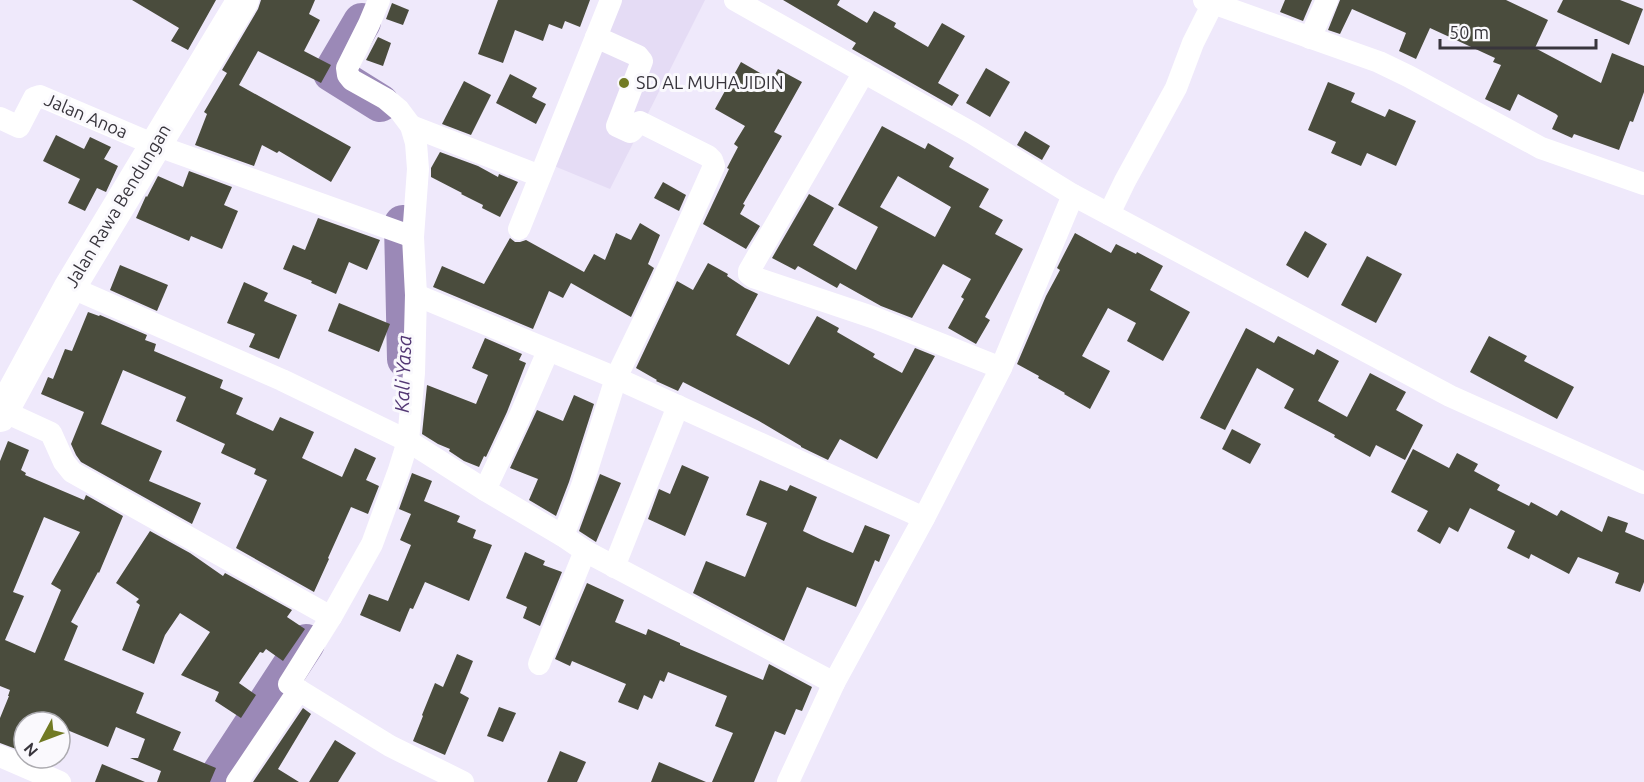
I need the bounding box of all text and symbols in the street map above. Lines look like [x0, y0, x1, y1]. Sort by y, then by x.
scale bar [1440, 12, 1596, 50]
text: 50 m [1449, 22, 1489, 42]
place label: SD AL MUHAJIDIN [636, 72, 784, 92]
marker: SD AL MUHAJIDIN [617, 76, 631, 90]
street label: Jalan Anoa [42, 89, 131, 142]
street label: Jalan Rawa Bendungan [60, 120, 174, 291]
water label: Kali Yasa [390, 335, 415, 413]
north arrow [12, 710, 72, 770]
text: N [20, 739, 41, 760]

